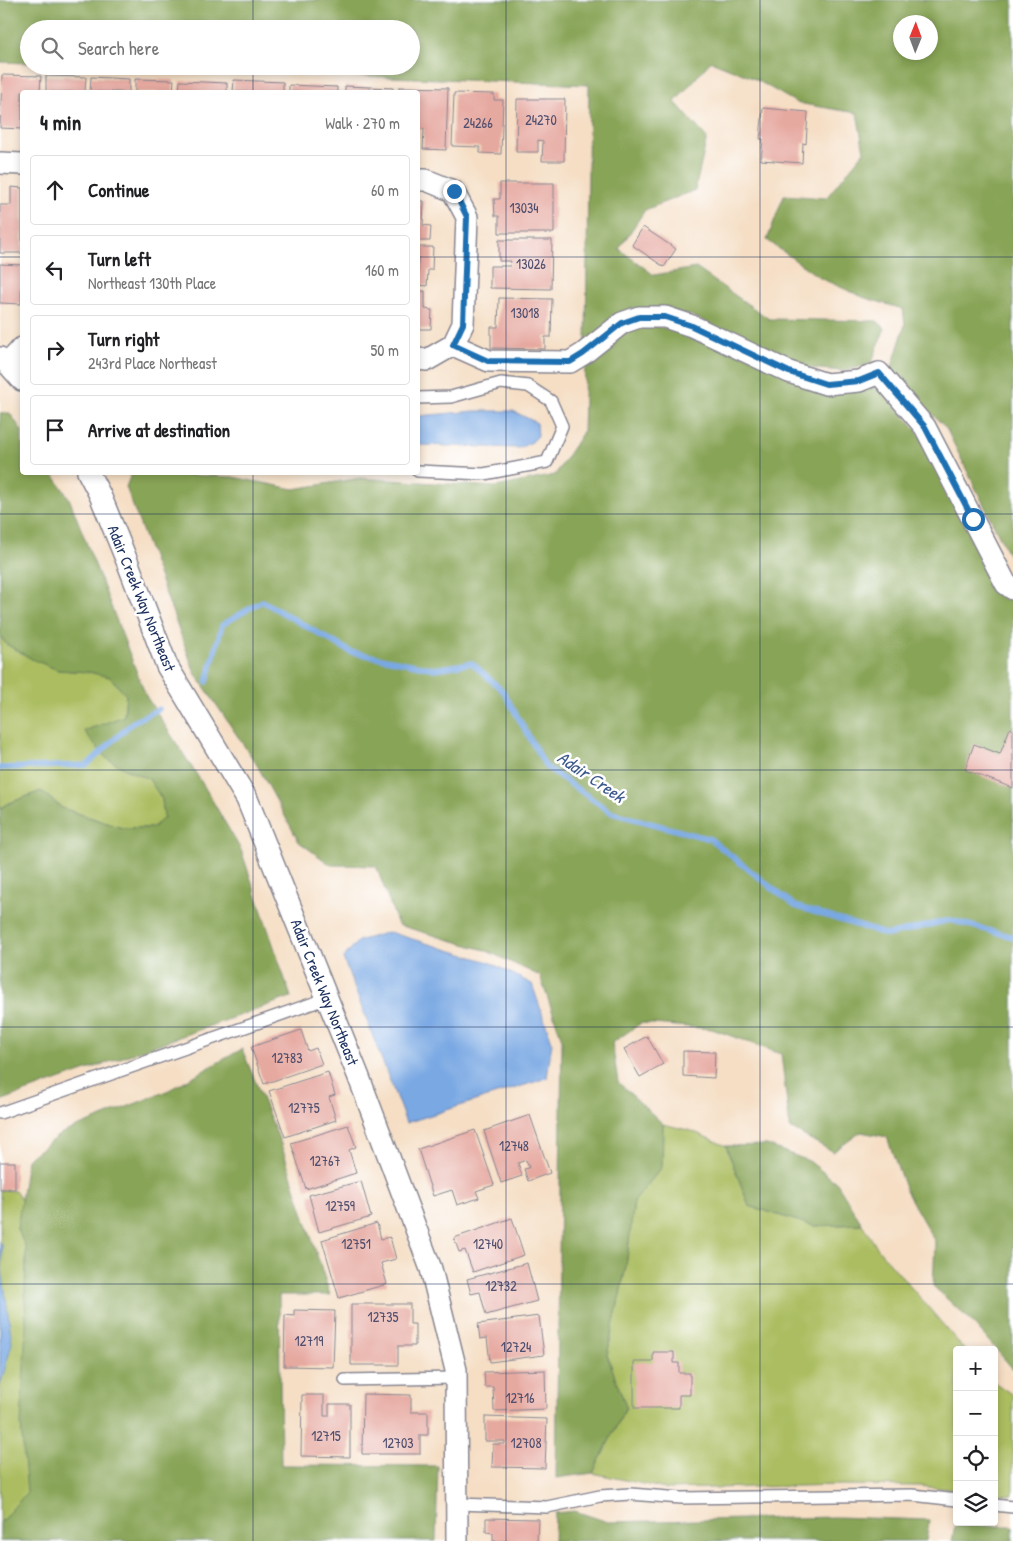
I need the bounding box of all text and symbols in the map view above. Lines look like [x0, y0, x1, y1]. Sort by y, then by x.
north arrow [893, 15, 938, 60]
search box [20, 20, 420, 75]
icon: search [38, 34, 66, 62]
text: Search here [78, 35, 159, 61]
text: 4 min [40, 108, 81, 137]
house number: 24270 [525, 110, 557, 129]
text: Walk · 270 m [325, 112, 400, 134]
house number: 24266 [463, 113, 493, 132]
icon: ahead [41, 176, 69, 204]
text: Continue [88, 177, 149, 203]
text: 60 m [371, 179, 399, 201]
route end [443, 180, 466, 203]
house number: 13034 [509, 198, 539, 217]
text: Turn left [88, 246, 151, 272]
house number: 13026 [516, 254, 546, 273]
icon: left [41, 256, 69, 284]
text: 160 m [365, 259, 399, 281]
text: Northeast 130th Place [88, 272, 216, 294]
house number: 13018 [511, 303, 539, 322]
text: Turn right [88, 326, 159, 352]
icon: right [41, 336, 69, 364]
text: 50 m [371, 339, 399, 361]
text: 243rd Place Northeast [88, 352, 217, 374]
icon: arrive [41, 416, 69, 444]
text: Arrive at destination [88, 417, 230, 443]
route start [962, 508, 985, 531]
street label: Adair Creek Way Northeast [103, 522, 182, 675]
water label: Adair Creek [553, 745, 631, 809]
street label: Adair Creek Way Northeast [286, 916, 365, 1069]
house number: 12783 [272, 1048, 302, 1067]
house number: 12775 [288, 1098, 320, 1117]
house number: 12748 [499, 1136, 529, 1155]
house number: 12767 [309, 1151, 341, 1170]
house number: 12759 [325, 1196, 355, 1215]
house number: 12751 [341, 1234, 371, 1253]
house number: 12740 [473, 1234, 503, 1253]
house number: 12732 [485, 1276, 517, 1295]
house number: 12735 [368, 1307, 398, 1326]
house number: 12719 [295, 1331, 323, 1350]
house number: 12724 [501, 1337, 531, 1356]
map controls [953, 1346, 998, 1526]
button: + [953, 1346, 998, 1391]
house number: 12716 [505, 1388, 535, 1407]
button: − [953, 1391, 998, 1436]
house number: 12715 [311, 1426, 341, 1445]
house number: 12703 [382, 1433, 414, 1452]
house number: 12708 [511, 1433, 541, 1452]
button: locate [953, 1436, 998, 1481]
button: layers [953, 1481, 998, 1526]

